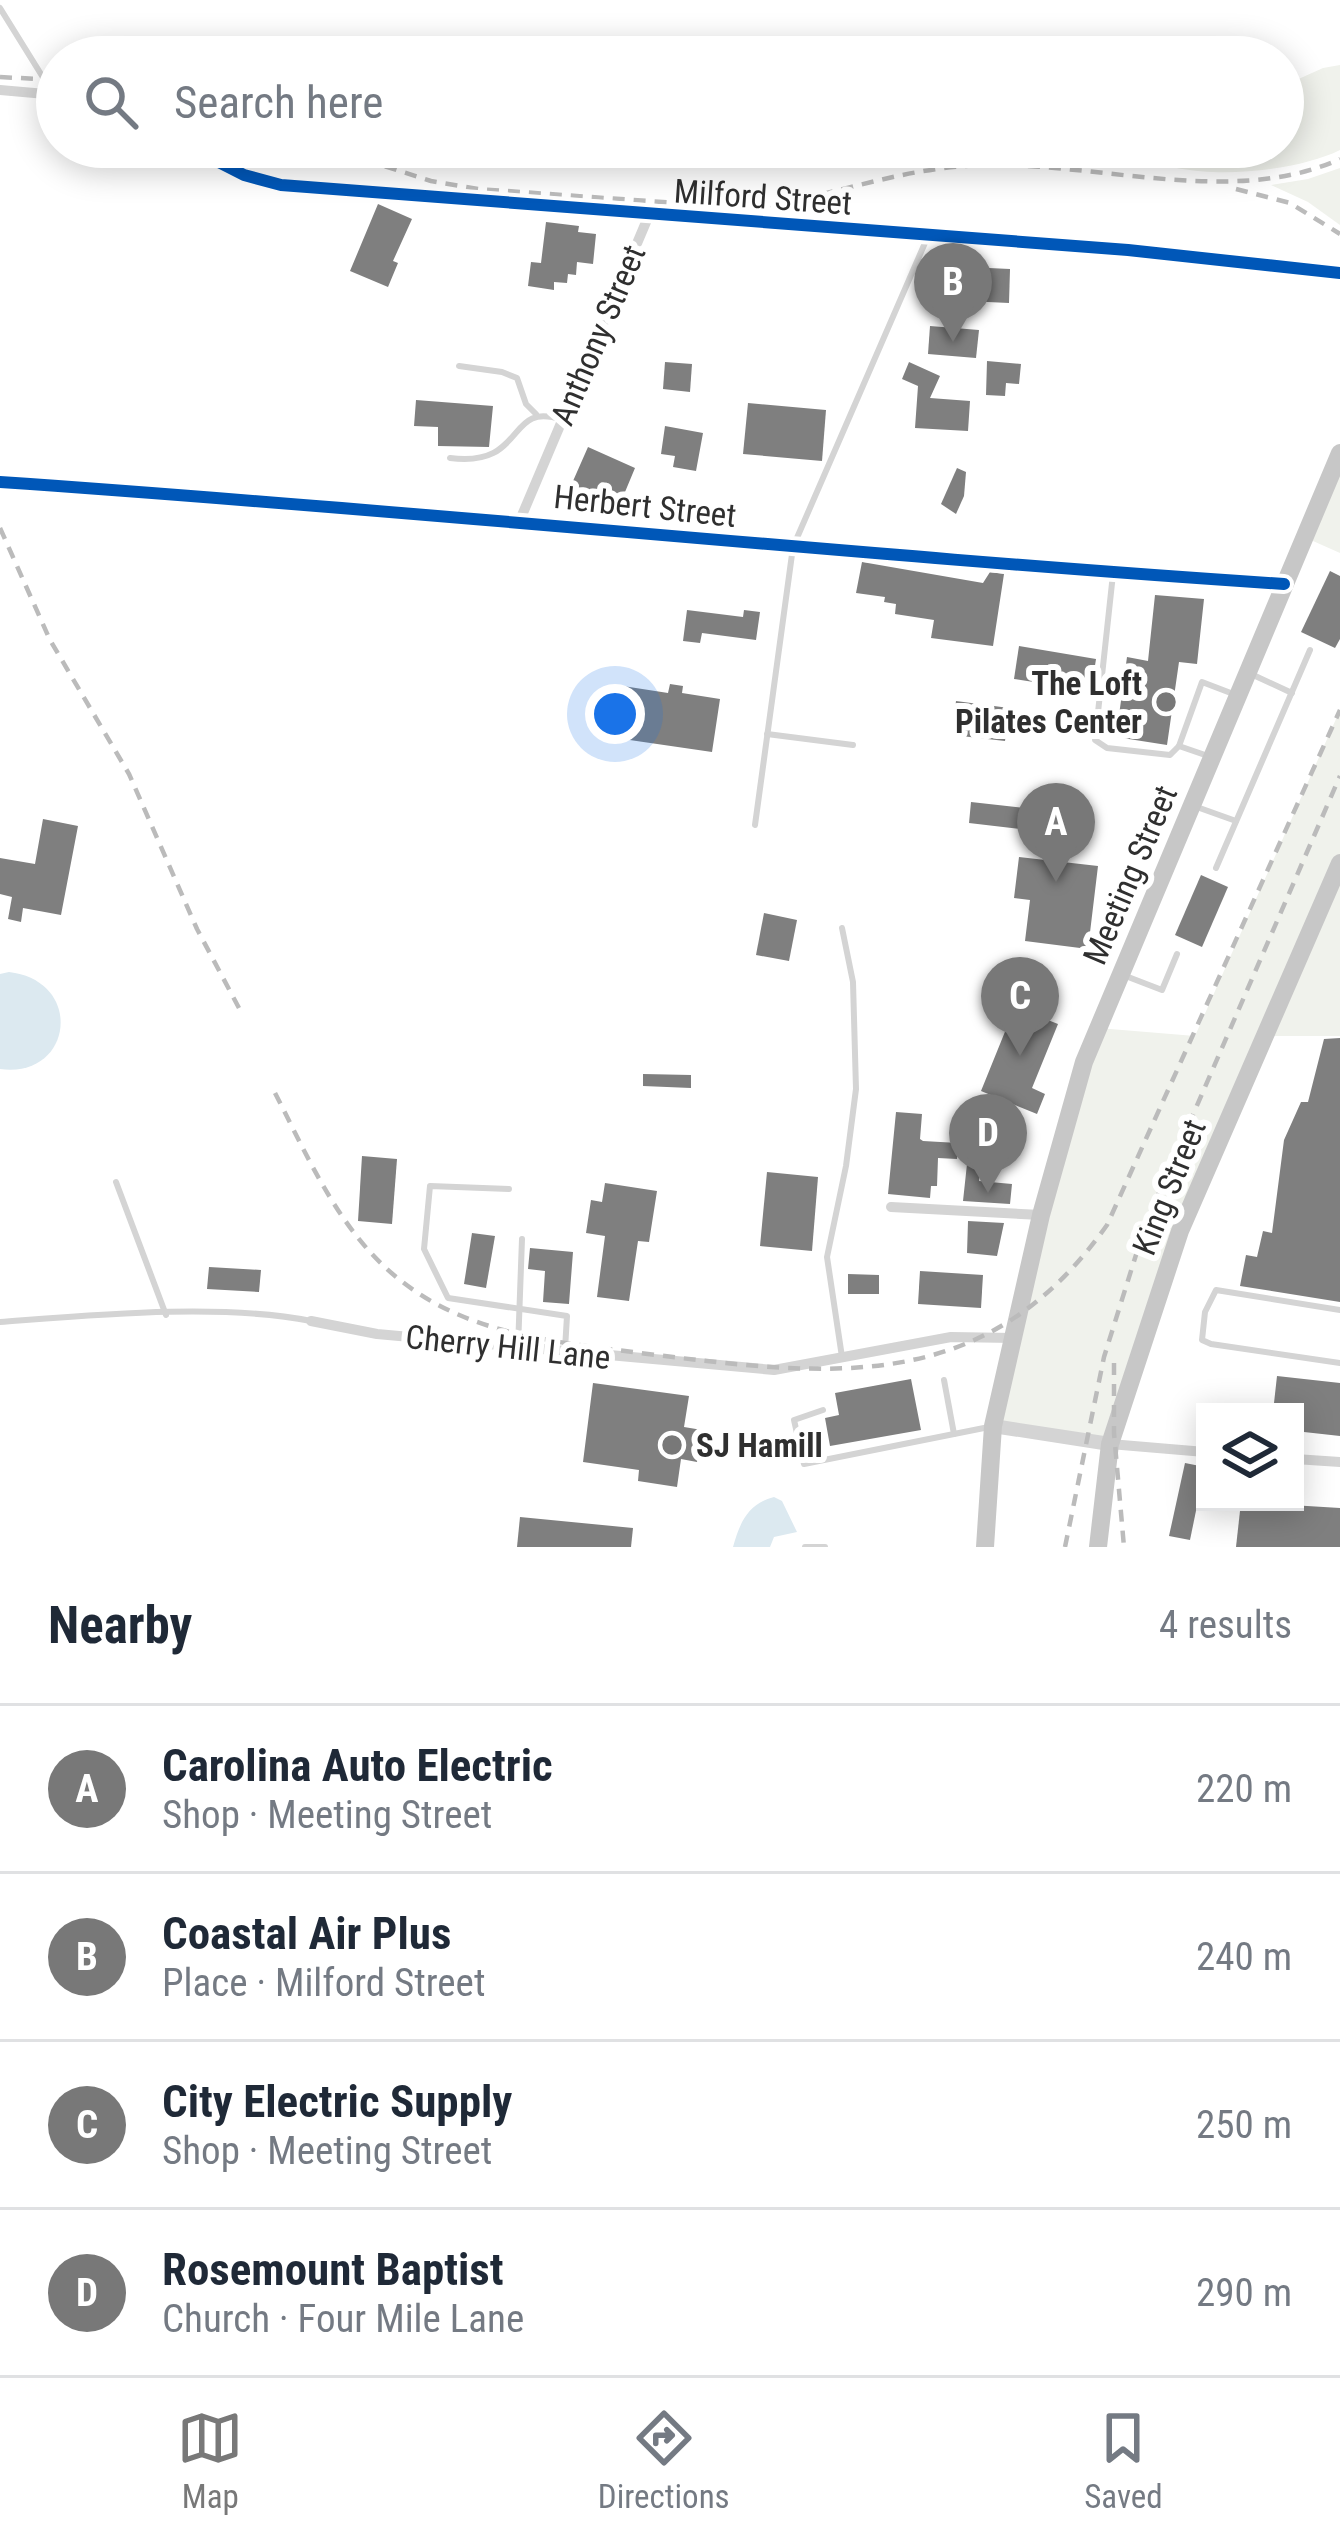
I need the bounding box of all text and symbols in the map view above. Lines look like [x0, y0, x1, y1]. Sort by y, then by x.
search box [36, 36, 1304, 168]
icon: search [78, 69, 144, 135]
text: Search here [174, 76, 383, 129]
street label: Milford Street [673, 171, 853, 223]
street label: Anthony Street [543, 239, 653, 431]
pin: B [914, 243, 992, 342]
street label: Herbert Street [552, 477, 738, 535]
place label: The Loft Pilates Center [955, 664, 1142, 741]
your location [585, 684, 645, 744]
marker: The Loft Pilates Center [1153, 689, 1179, 715]
street label: Meeting Street [1075, 780, 1185, 970]
pin: A [1017, 783, 1095, 882]
pin: C [981, 957, 1059, 1056]
pin: D [949, 1094, 1027, 1193]
street label: King Street [1124, 1114, 1214, 1260]
street label: Cherry Hill Lane [404, 1317, 612, 1377]
map controls [1196, 1403, 1304, 1511]
button: layers [1196, 1403, 1304, 1511]
place label: SJ Hamill [696, 1426, 823, 1465]
marker: SJ Hamill [659, 1432, 685, 1458]
text: Nearby [48, 1596, 192, 1655]
text: 4 results [1159, 1602, 1292, 1648]
text: Carolina Auto Electric [162, 1739, 553, 1792]
text: A [75, 1766, 99, 1812]
text: 220 m [1196, 1766, 1292, 1812]
text: Shop · Meeting Street [162, 1792, 492, 1838]
text: Coastal Air Plus [162, 1907, 451, 1960]
text: B [76, 1934, 98, 1980]
text: 240 m [1196, 1934, 1292, 1980]
text: Place · Milford Street [162, 1960, 485, 2006]
text: City Electric Supply [162, 2075, 512, 2128]
text: C [76, 2102, 98, 2148]
text: 250 m [1196, 2102, 1292, 2148]
text: Shop · Meeting Street [162, 2128, 492, 2174]
text: Rosemount Baptist [162, 2243, 504, 2296]
text: D [76, 2270, 98, 2316]
text: 290 m [1196, 2270, 1292, 2316]
text: Church · Four Mile Lane [162, 2296, 524, 2342]
tab: Map [177, 2405, 243, 2516]
tab: Directions [598, 2405, 730, 2516]
tab: Saved [1084, 2405, 1163, 2516]

